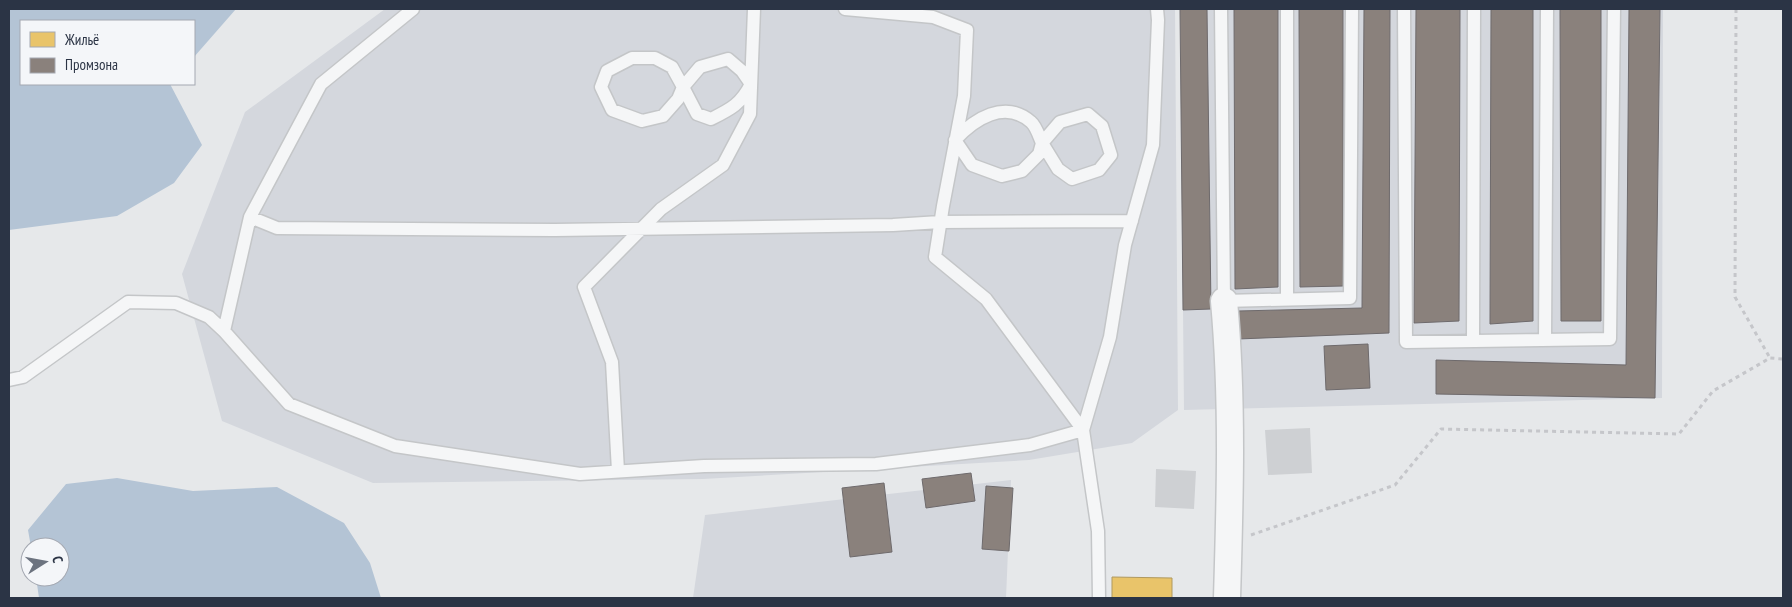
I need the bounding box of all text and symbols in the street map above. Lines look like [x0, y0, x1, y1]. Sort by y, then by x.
legend [20, 20, 195, 85]
text: Жильё [64, 30, 99, 49]
text: Промзона [65, 55, 118, 74]
north arrow [20, 537, 70, 587]
text: С [48, 555, 67, 565]

